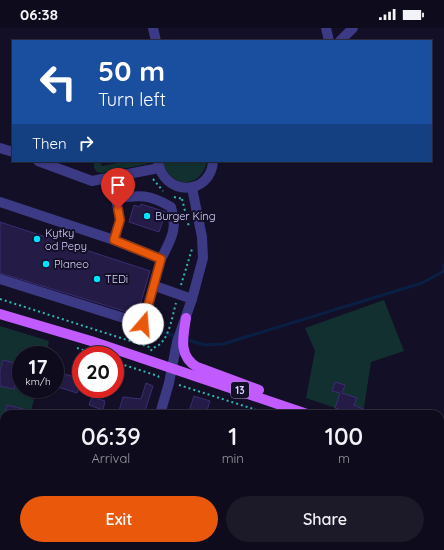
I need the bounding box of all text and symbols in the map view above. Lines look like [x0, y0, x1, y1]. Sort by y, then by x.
text: 06:38 [20, 5, 58, 24]
text: 50 m [98, 53, 165, 88]
icon: left [32, 56, 84, 108]
text: Turn left [98, 88, 166, 111]
icon: right [75, 132, 97, 154]
text: Then [32, 134, 67, 153]
pin [101, 168, 135, 209]
icon: arrive [107, 174, 129, 196]
place label: Burger King [155, 209, 216, 223]
marker: Burger King [142, 211, 152, 221]
place label: Kytky od Pepy [45, 226, 87, 253]
marker: Kytky od Pepy [32, 234, 42, 244]
place label: Planeo [54, 257, 89, 271]
marker: Planeo [41, 259, 51, 269]
place label: TEDi [105, 272, 128, 286]
marker: TEDi [92, 274, 102, 284]
position arrow [122, 303, 164, 345]
speed limit sign: 20 [72, 346, 124, 398]
text: 17 [29, 354, 47, 379]
text: km/h [25, 375, 51, 388]
road number: 13 [231, 382, 249, 398]
text: 06:39 [81, 421, 141, 451]
text: 1 [228, 421, 237, 451]
text: 100 [325, 421, 363, 451]
text: Arrival [91, 450, 130, 466]
text: min [222, 450, 244, 466]
text: m [338, 450, 350, 466]
button: Exit [20, 496, 218, 542]
button: Share [226, 496, 424, 542]

